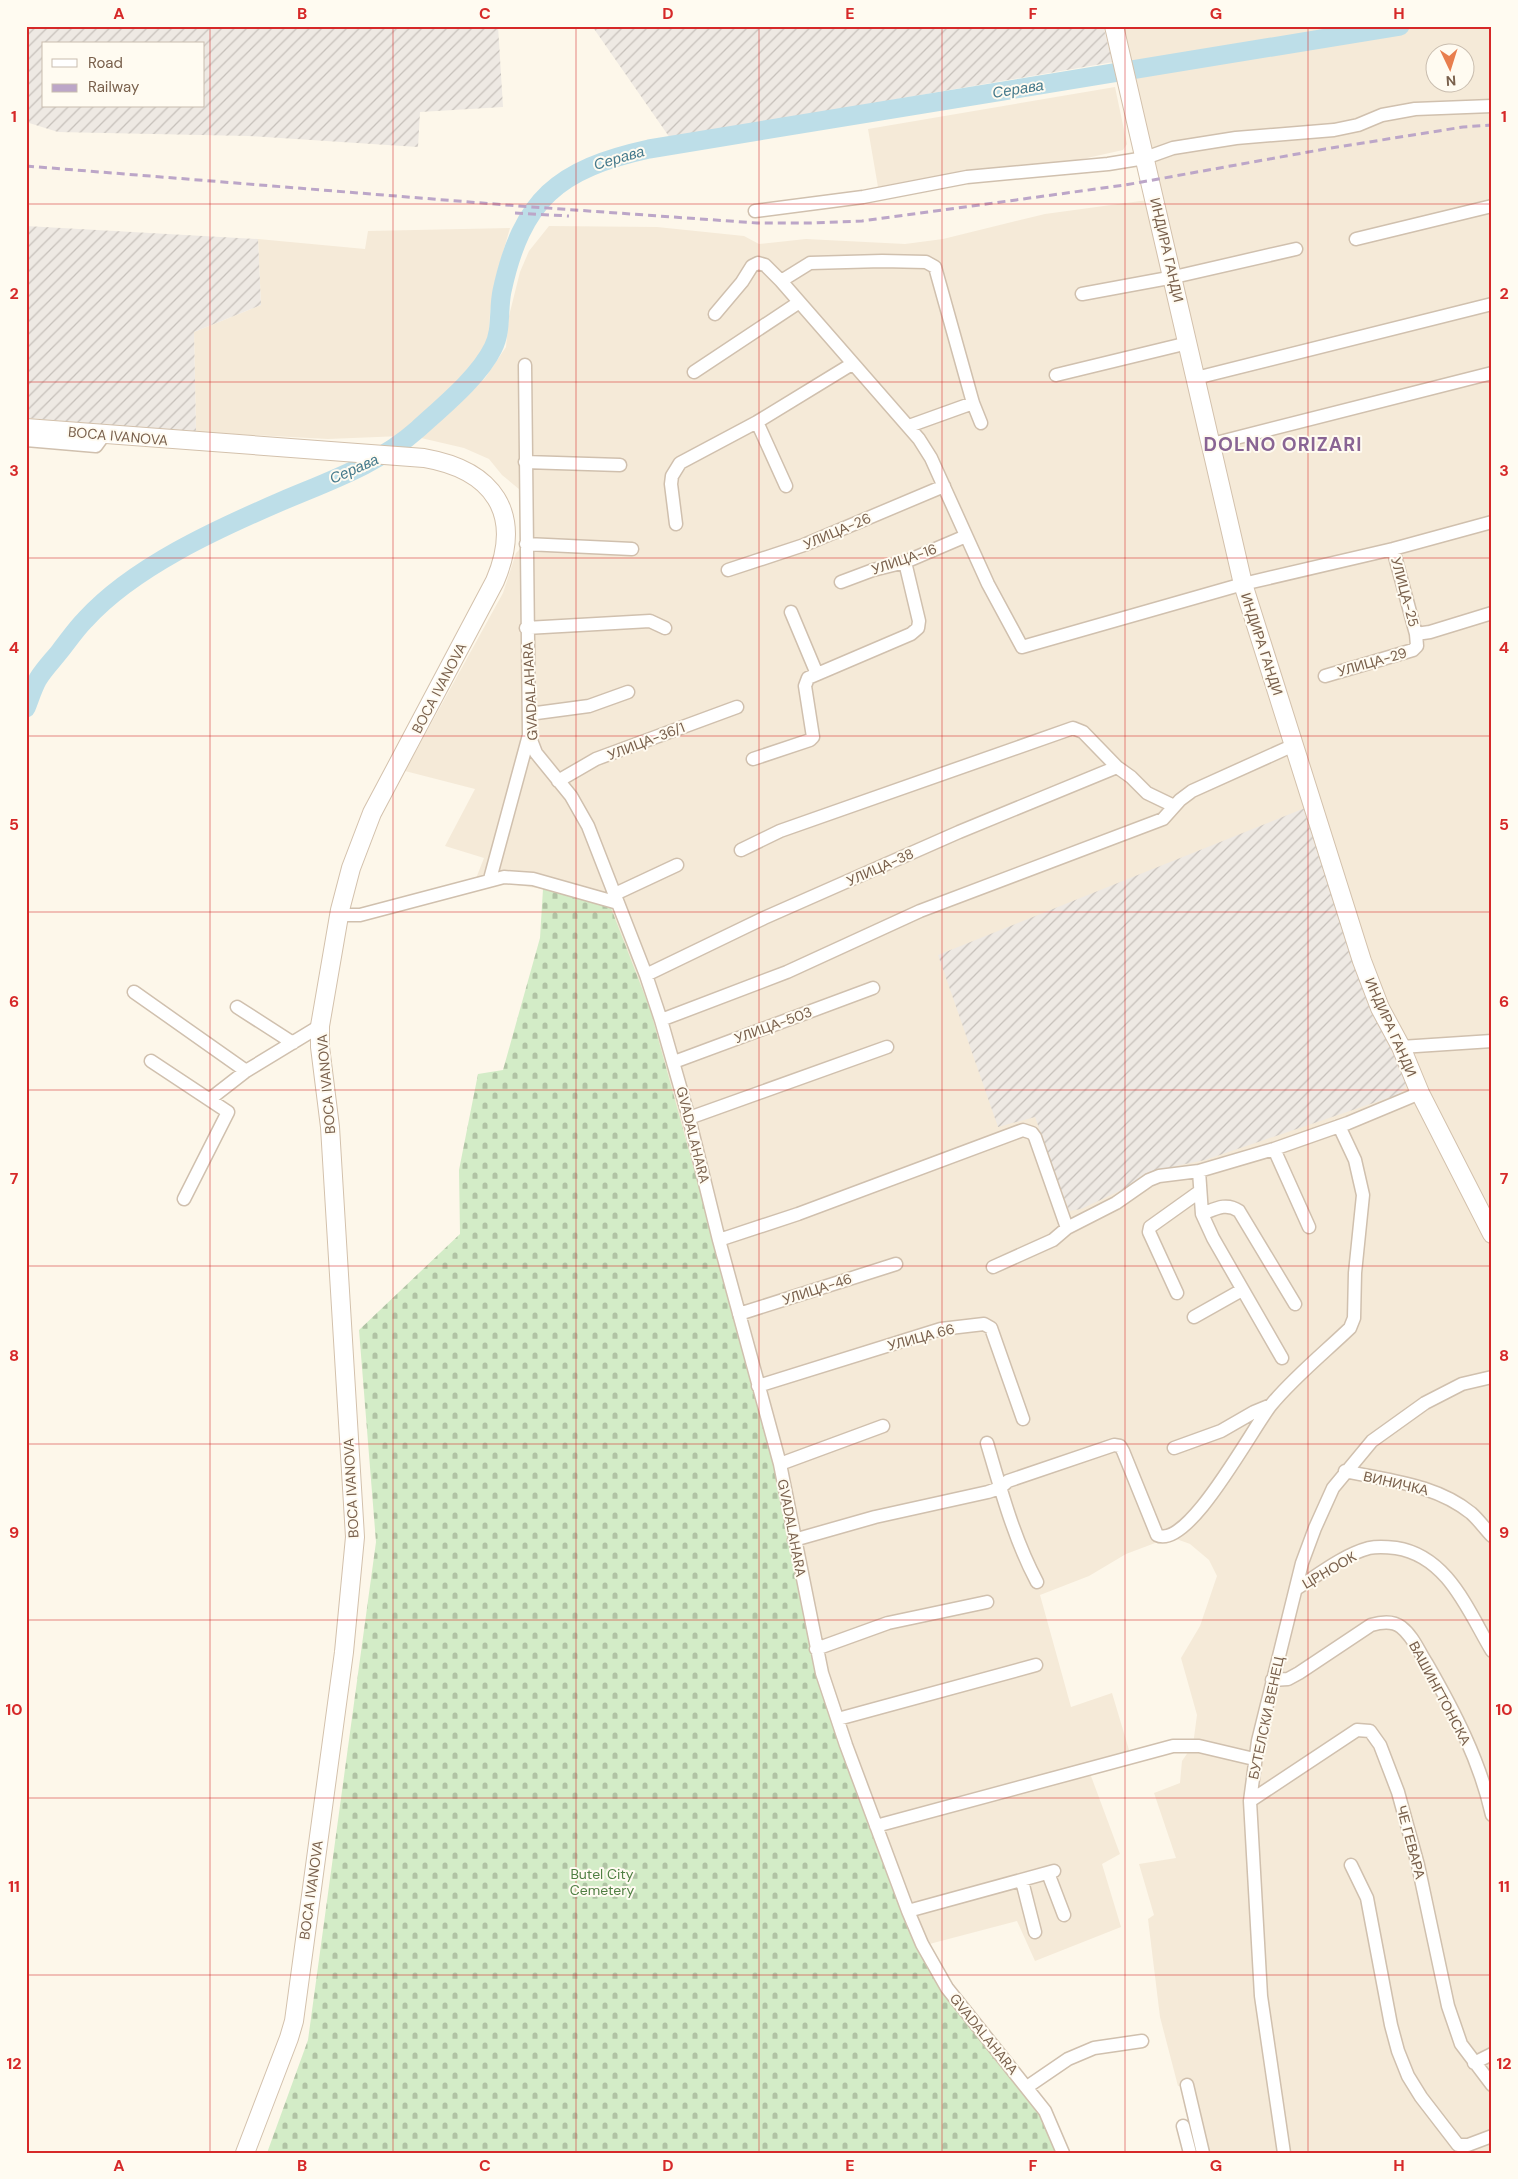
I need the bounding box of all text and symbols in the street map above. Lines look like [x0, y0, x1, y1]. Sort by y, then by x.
text: A [113, 3, 125, 24]
text: B [297, 3, 307, 24]
text: C [479, 3, 491, 24]
text: D [662, 3, 674, 24]
text: E [845, 3, 855, 24]
text: F [1029, 3, 1038, 24]
text: G [1210, 3, 1222, 24]
text: H [1393, 3, 1405, 24]
legend [42, 42, 205, 108]
north arrow [1426, 42, 1476, 92]
text: Road [88, 53, 123, 73]
text: N [1445, 72, 1457, 90]
water label: Серава [991, 75, 1045, 103]
text: Railway [88, 77, 140, 97]
text: 1 [11, 106, 17, 127]
text: 1 [1501, 106, 1507, 127]
water label: Серава [591, 141, 647, 175]
street label: ИНДИРА ГАНДИ [1146, 196, 1188, 304]
text: 2 [9, 283, 19, 304]
text: 2 [1499, 283, 1509, 304]
street label: BOCA IVANOVA [67, 423, 169, 449]
district label: DOLNO ORIZARI [1204, 432, 1362, 457]
water label: Серава [326, 449, 382, 489]
text: 3 [9, 460, 19, 481]
text: 3 [1499, 460, 1509, 481]
street label: УЛИЦА-26 [800, 509, 874, 553]
street label: УЛИЦА-16 [869, 539, 939, 579]
street label: УЛИЦА-25 [1387, 555, 1423, 629]
street label: ИНДИРА ГАНДИ [1237, 590, 1287, 698]
text: 4 [9, 637, 19, 658]
text: 4 [1499, 637, 1509, 658]
street label: BOCA IVANOVA [408, 640, 470, 736]
street label: GVADALAHARA [518, 641, 542, 741]
street label: УЛИЦА-29 [1335, 643, 1409, 681]
street label: УЛИЦА-36/1 [605, 718, 687, 764]
text: 5 [9, 814, 19, 835]
text: 5 [1499, 814, 1509, 835]
street label: УЛИЦА-38 [844, 844, 916, 890]
street label: ИНДИРА ГАНДИ [1361, 975, 1421, 1079]
text: 6 [9, 991, 19, 1012]
text: 6 [1499, 991, 1509, 1012]
street label: УЛИЦА-503 [732, 1003, 814, 1047]
street label: BOCA IVANOVA [313, 1033, 339, 1135]
street label: GVADALAHARA [672, 1085, 714, 1185]
text: 7 [10, 1168, 19, 1189]
text: 7 [1500, 1168, 1509, 1189]
street label: УЛИЦА-46 [780, 1269, 854, 1309]
street label: УЛИЦА 66 [885, 1319, 957, 1355]
text: 8 [9, 1345, 19, 1366]
text: 8 [1499, 1345, 1509, 1366]
street label: BOCA IVANOVA [339, 1438, 363, 1538]
street label: ВИНИЧКА [1362, 1467, 1431, 1499]
street label: GVADALAHARA [774, 1478, 810, 1578]
text: 9 [9, 1522, 19, 1543]
text: 9 [1499, 1522, 1509, 1543]
street label: ЦРНООК [1299, 1547, 1360, 1593]
street label: ВАШИНГТОНСКА [1405, 1638, 1475, 1749]
street label: БУТЕЛСКИ ВЕНЕЦ [1244, 1654, 1288, 1781]
text: 10 [5, 1699, 23, 1720]
text: 10 [1495, 1699, 1513, 1720]
street label: ЧЕ ГЕВАРА [1393, 1803, 1430, 1881]
street label: BOCA IVANOVA [295, 1839, 327, 1941]
park label: Butel City Cemetery [570, 1865, 634, 1899]
text: 11 [8, 1876, 20, 1897]
text: 11 [1498, 1876, 1510, 1897]
street label: GVADALAHARA [946, 1990, 1022, 2078]
text: 12 [6, 2053, 22, 2074]
text: 12 [1496, 2053, 1512, 2074]
text: A [113, 2155, 125, 2176]
text: B [297, 2155, 307, 2176]
text: C [479, 2155, 491, 2176]
text: D [662, 2155, 674, 2176]
text: E [845, 2155, 855, 2176]
text: F [1029, 2155, 1038, 2176]
text: G [1210, 2155, 1222, 2176]
text: H [1393, 2155, 1405, 2176]

